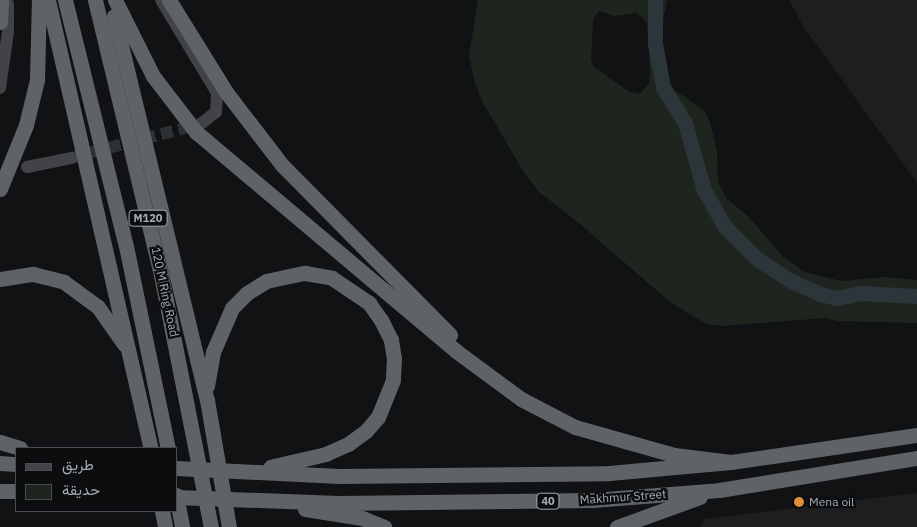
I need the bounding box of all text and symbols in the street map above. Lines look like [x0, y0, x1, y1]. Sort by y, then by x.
road number: M120 [128, 210, 168, 227]
street label: 120 M Ring Road [148, 246, 182, 338]
legend [15, 447, 178, 512]
text: طريق [62, 455, 94, 474]
text: حديقة [62, 480, 100, 499]
street label: Makhmur Street [579, 487, 667, 507]
road number: 40 [536, 492, 560, 510]
place label: Mena oil [809, 495, 854, 509]
marker: Mena oil [793, 496, 805, 508]

